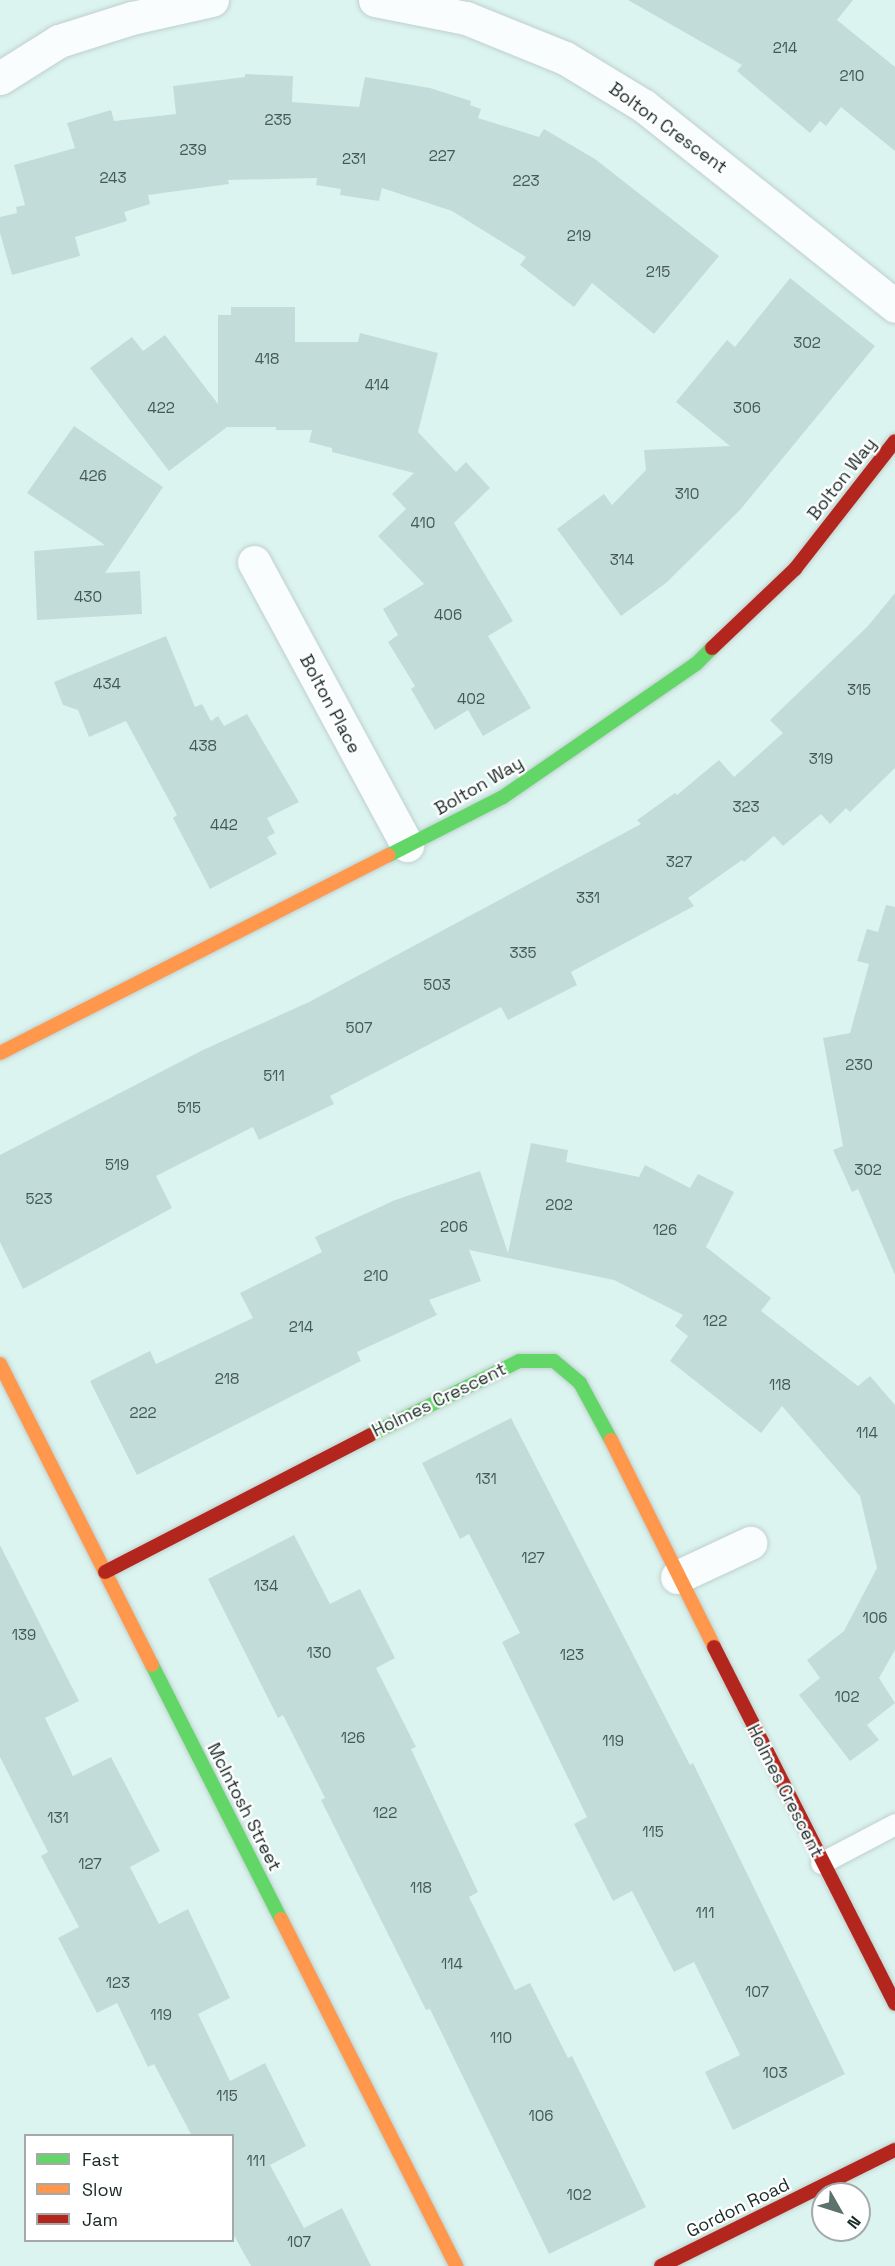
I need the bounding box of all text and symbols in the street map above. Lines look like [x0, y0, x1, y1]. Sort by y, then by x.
house number: 214 [773, 39, 797, 57]
house number: 210 [840, 67, 864, 85]
street label: Bolton Crescent [605, 78, 731, 178]
house number: 235 [264, 111, 292, 129]
house number: 239 [179, 141, 207, 159]
house number: 227 [429, 147, 455, 165]
house number: 231 [342, 150, 366, 168]
house number: 243 [99, 169, 127, 187]
house number: 223 [512, 172, 540, 190]
house number: 219 [567, 227, 591, 245]
house number: 215 [646, 263, 670, 281]
house number: 302 [793, 334, 821, 352]
house number: 418 [255, 350, 279, 368]
house number: 414 [365, 376, 389, 394]
house number: 422 [147, 399, 175, 417]
house number: 306 [733, 399, 761, 417]
street label: Bolton Way [803, 433, 881, 525]
house number: 426 [79, 467, 107, 485]
house number: 310 [675, 485, 699, 503]
house number: 410 [411, 514, 435, 532]
house number: 314 [610, 551, 634, 569]
house number: 430 [74, 588, 102, 606]
house number: 406 [434, 606, 462, 624]
street label: Bolton Place [295, 651, 365, 757]
house number: 434 [93, 675, 121, 693]
house number: 315 [847, 681, 871, 699]
house number: 402 [457, 690, 485, 708]
house number: 438 [189, 737, 217, 755]
house number: 319 [809, 750, 833, 768]
street label: Bolton Way [431, 752, 527, 820]
house number: 323 [732, 798, 760, 816]
house number: 442 [210, 816, 238, 834]
house number: 327 [666, 853, 692, 871]
house number: 331 [576, 889, 600, 907]
house number: 335 [509, 944, 537, 962]
house number: 503 [423, 976, 451, 994]
house number: 507 [346, 1019, 372, 1037]
house number: 230 [845, 1056, 873, 1074]
house number: 511 [263, 1067, 285, 1085]
house number: 515 [177, 1099, 201, 1117]
house number: 519 [105, 1156, 129, 1174]
house number: 302 [854, 1161, 882, 1179]
house number: 523 [26, 1190, 52, 1208]
house number: 202 [545, 1196, 573, 1214]
house number: 206 [440, 1218, 468, 1236]
house number: 126 [653, 1221, 677, 1239]
house number: 210 [364, 1267, 388, 1285]
house number: 122 [703, 1312, 727, 1330]
house number: 214 [289, 1318, 313, 1336]
street label: Holmes Crescent [369, 1358, 509, 1442]
house number: 218 [215, 1370, 239, 1388]
house number: 118 [769, 1376, 791, 1394]
house number: 222 [129, 1404, 157, 1422]
house number: 114 [856, 1424, 878, 1442]
house number: 131 [475, 1470, 497, 1488]
house number: 127 [521, 1549, 545, 1567]
house number: 134 [254, 1577, 278, 1595]
house number: 106 [862, 1609, 888, 1627]
house number: 139 [12, 1626, 36, 1644]
house number: 130 [307, 1644, 331, 1662]
house number: 123 [560, 1646, 584, 1664]
house number: 102 [835, 1688, 859, 1706]
street label: Holmes Crescent [742, 1721, 828, 1861]
house number: 126 [341, 1729, 365, 1747]
house number: 119 [602, 1732, 624, 1750]
street label: McIntosh Street [202, 1739, 286, 1875]
house number: 122 [373, 1804, 397, 1822]
house number: 131 [47, 1809, 69, 1827]
house number: 115 [642, 1823, 664, 1841]
house number: 127 [78, 1855, 102, 1873]
house number: 118 [410, 1879, 432, 1897]
house number: 111 [696, 1904, 714, 1922]
house number: 114 [441, 1955, 463, 1973]
house number: 123 [106, 1974, 130, 1992]
house number: 107 [745, 1983, 769, 2001]
house number: 119 [150, 2006, 172, 2024]
house number: 110 [490, 2029, 512, 2047]
house number: 103 [763, 2064, 787, 2082]
house number: 115 [216, 2087, 238, 2105]
house number: 106 [528, 2107, 554, 2125]
legend [24, 2134, 234, 2242]
text: Fast [82, 2148, 119, 2171]
house number: 111 [247, 2152, 265, 2170]
street label: Gordon Road [683, 2174, 793, 2242]
text: Slow [82, 2178, 123, 2201]
north arrow [811, 2182, 871, 2242]
house number: 102 [567, 2186, 591, 2204]
text: Jam [82, 2208, 118, 2231]
text: N [842, 2212, 865, 2233]
house number: 107 [287, 2233, 311, 2251]

